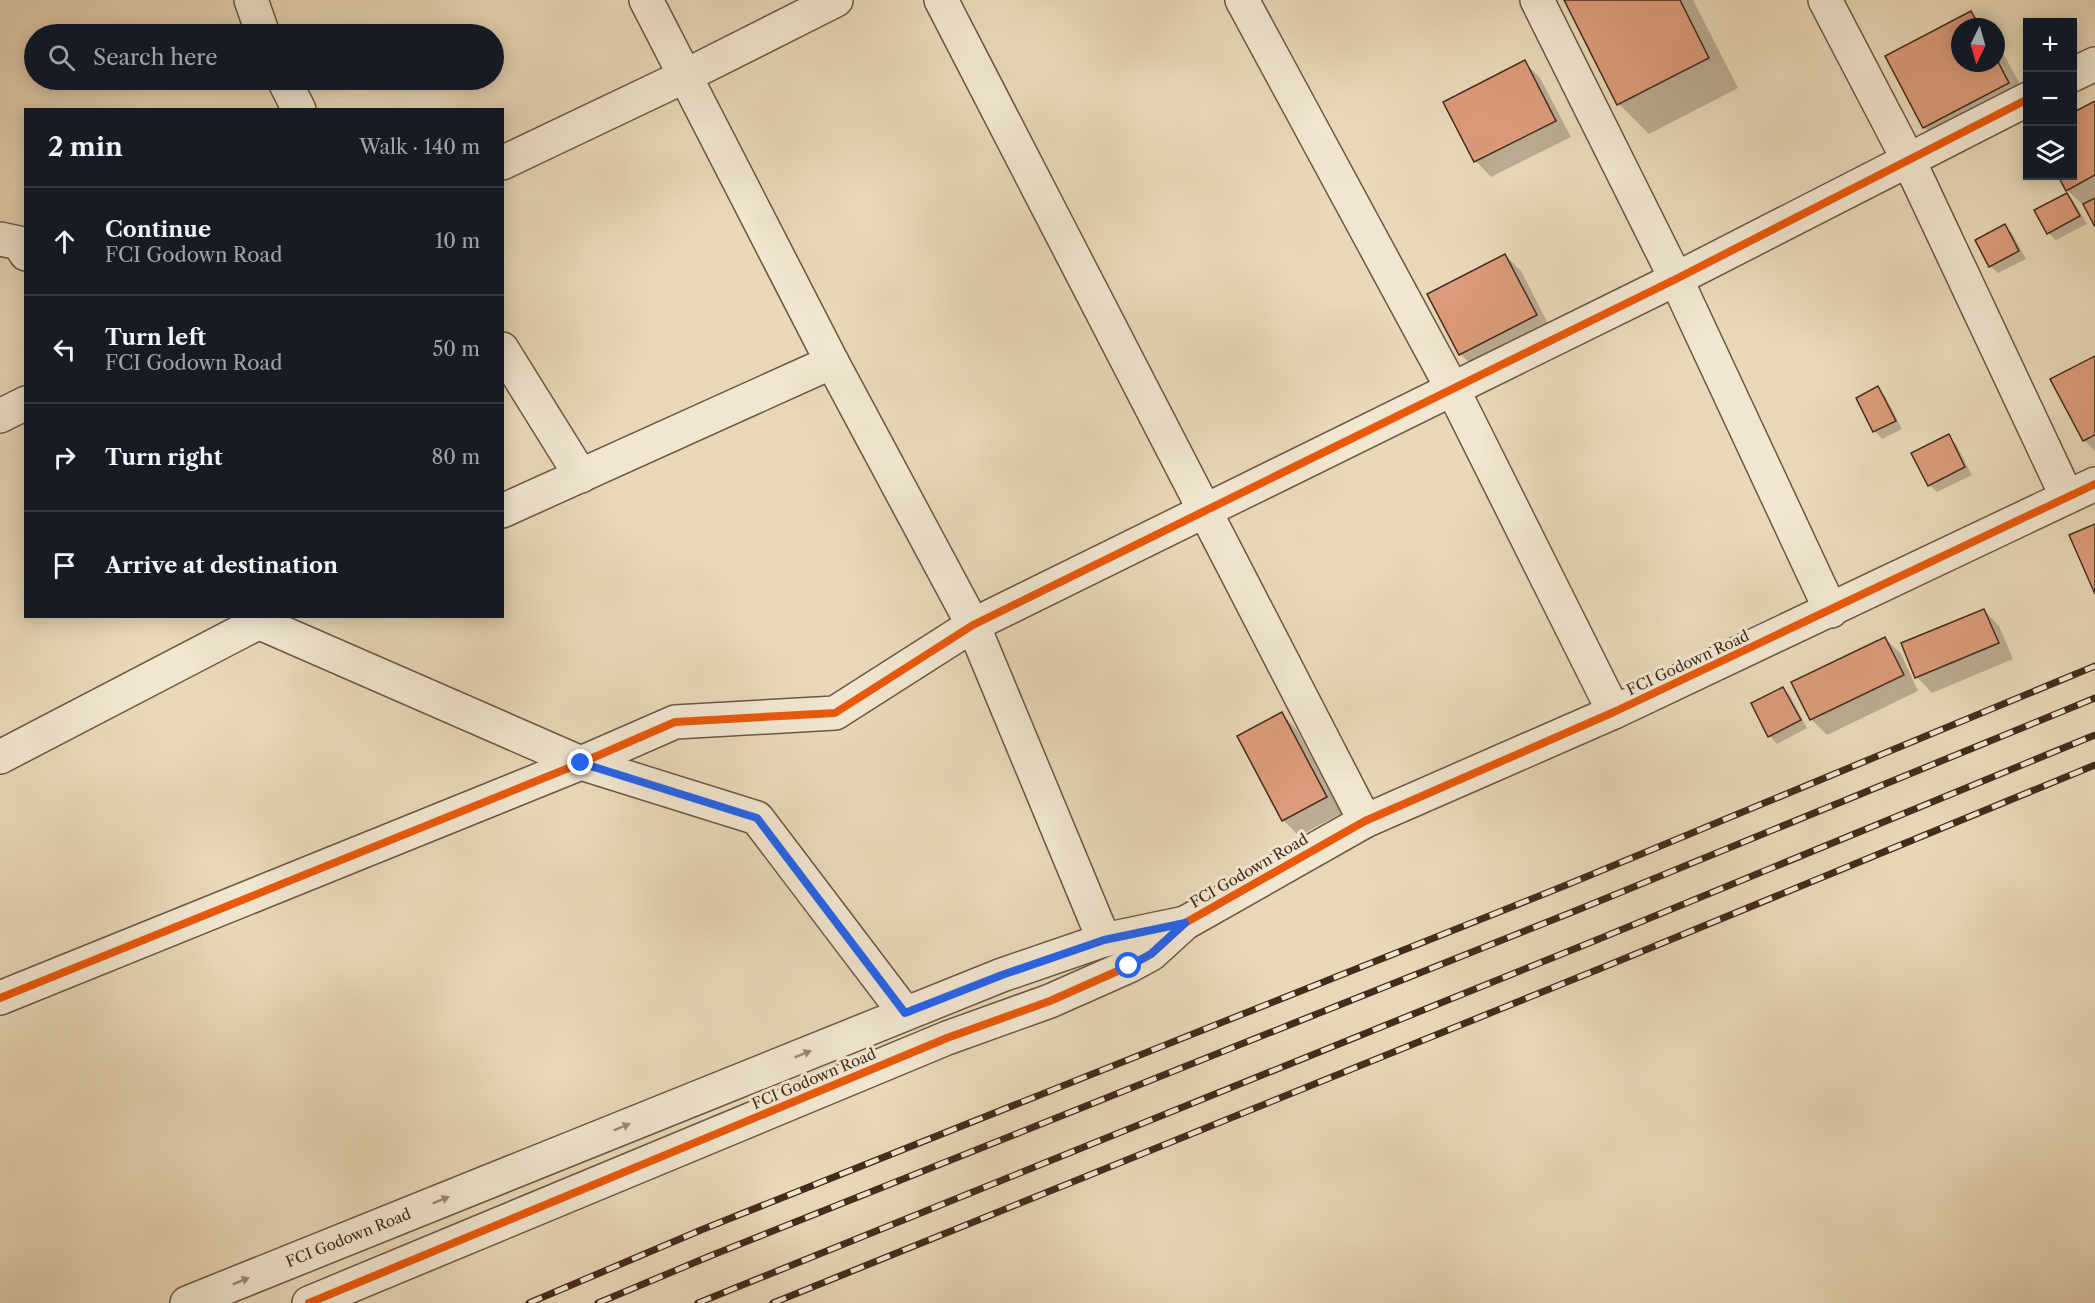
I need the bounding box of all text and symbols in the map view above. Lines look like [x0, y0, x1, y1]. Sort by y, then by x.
north arrow [1951, 18, 2005, 72]
map controls [2023, 18, 2077, 180]
button: + [2023, 18, 2077, 72]
search box [24, 24, 504, 90]
icon: search [45, 41, 78, 74]
text: Search here [93, 44, 218, 71]
button: − [2023, 72, 2077, 126]
button: layers [2023, 126, 2077, 180]
text: 2 min [48, 131, 123, 163]
text: Walk · 140 m [359, 135, 480, 159]
text: Continue [105, 216, 211, 243]
icon: ahead [48, 225, 81, 258]
text: 10 m [435, 229, 480, 253]
text: FCI Godown Road [105, 243, 282, 267]
text: Turn left [105, 324, 206, 351]
icon: left [48, 333, 81, 366]
text: 50 m [433, 337, 480, 361]
text: FCI Godown Road [105, 351, 282, 375]
icon: right [48, 441, 81, 474]
text: Turn right [105, 444, 223, 471]
text: 80 m [432, 445, 480, 469]
icon: arrive [48, 549, 81, 582]
text: Arrive at destination [105, 552, 338, 579]
street label: FCI Godown Road [1624, 626, 1752, 699]
route end [567, 749, 593, 775]
street label: FCI Godown Road [1186, 829, 1311, 912]
route start [1115, 952, 1141, 978]
street label: FCI Godown Road [749, 1044, 879, 1113]
one-way arrow [794, 1049, 812, 1058]
one-way arrow [613, 1122, 631, 1131]
one-way arrow [433, 1195, 451, 1205]
street label: FCI Godown Road [283, 1204, 414, 1271]
one-way arrow [232, 1276, 250, 1285]

